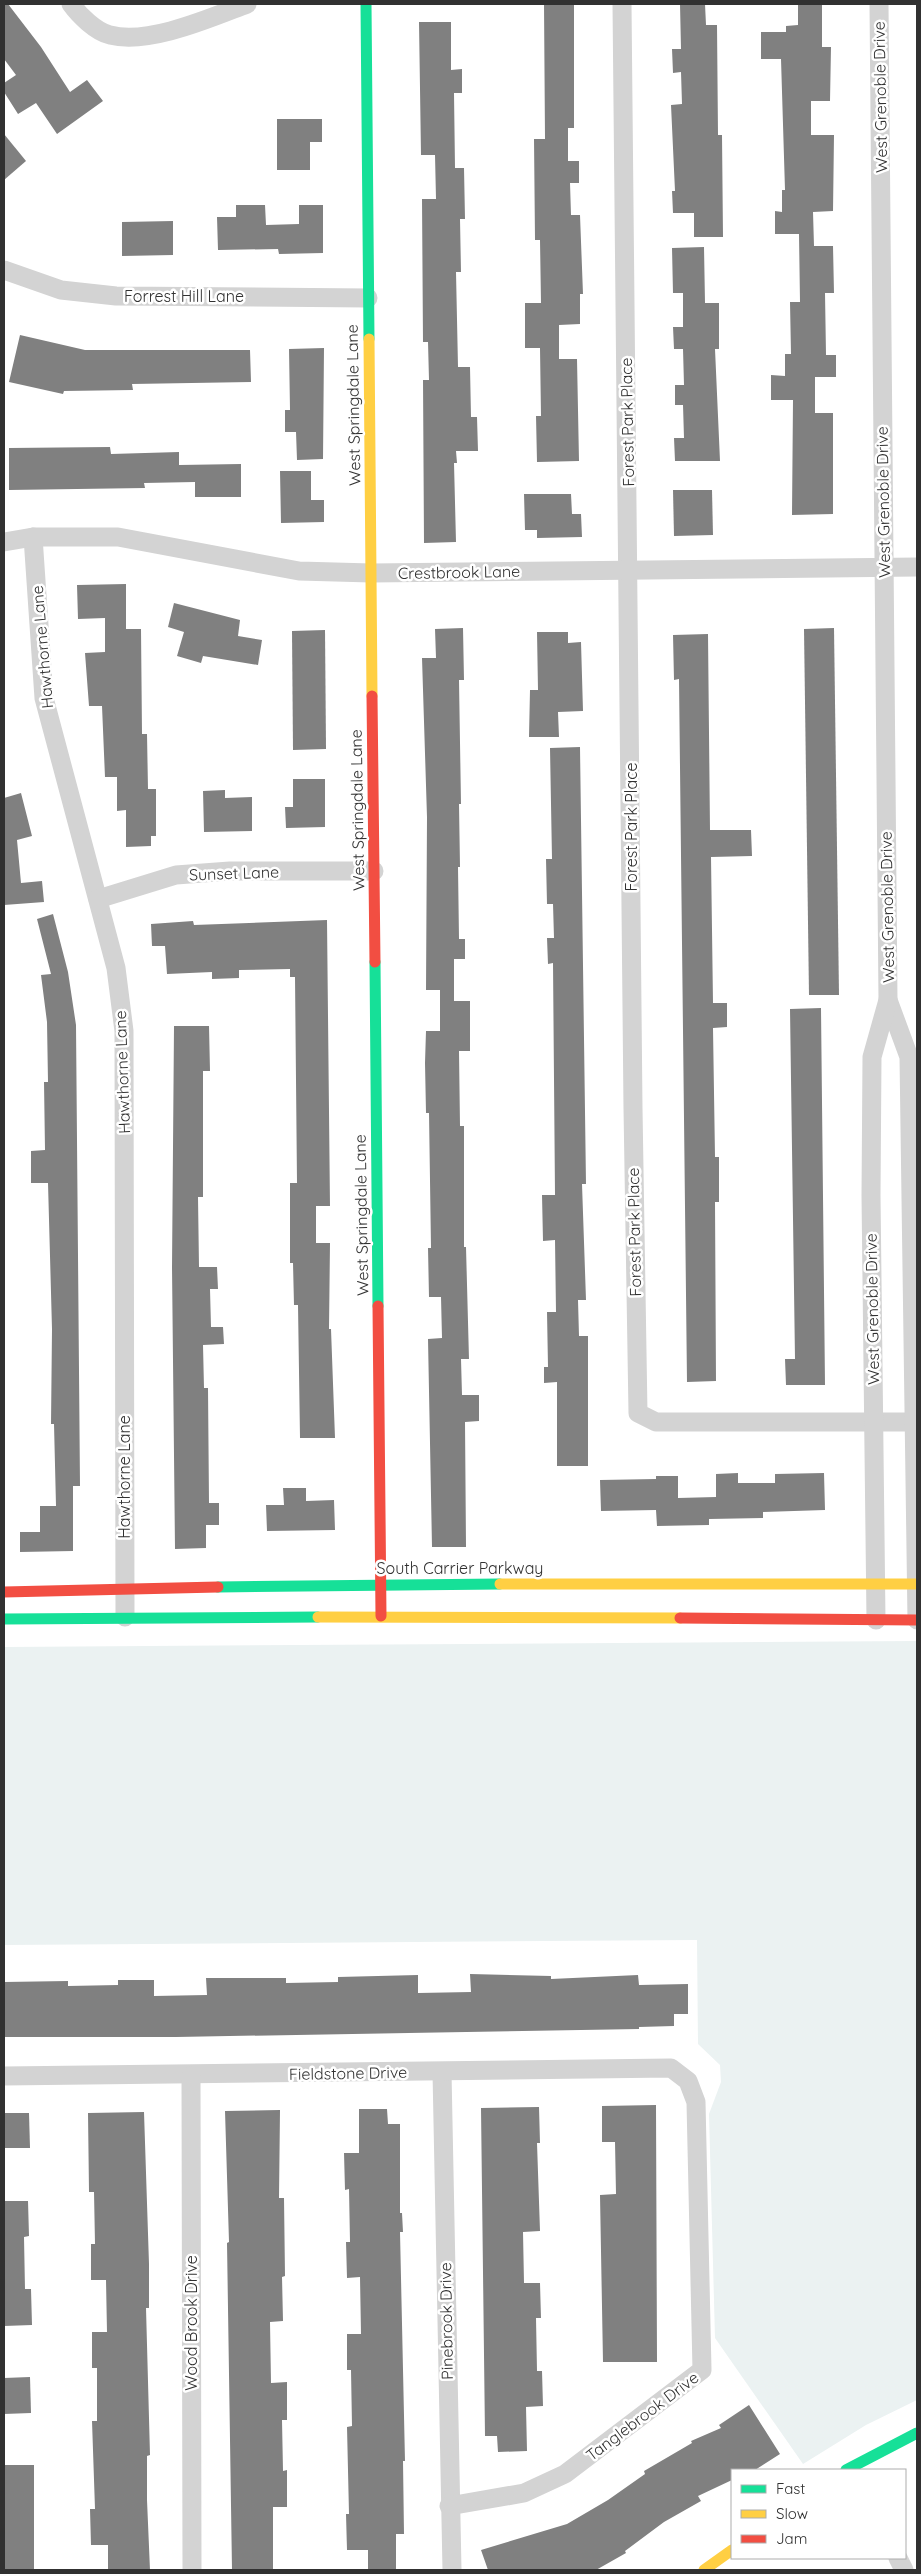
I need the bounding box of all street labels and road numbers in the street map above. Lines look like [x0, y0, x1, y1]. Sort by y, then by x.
street label: West Grenoble Drive [869, 21, 891, 173]
street label: Forrest Hill Lane [124, 286, 244, 306]
street label: West Springdale Lane [342, 324, 364, 486]
street label: Forest Park Place [616, 357, 638, 487]
street label: West Grenoble Drive [872, 426, 894, 578]
street label: Crestbrook Lane [398, 561, 520, 583]
street label: Hawthorne Lane [27, 585, 57, 709]
street label: West Springdale Lane [346, 729, 368, 891]
street label: Forest Park Place [621, 762, 641, 892]
street label: West Grenoble Drive [876, 831, 898, 983]
street label: Sunset Lane [189, 861, 279, 885]
street label: Hawthorne Lane [110, 1010, 134, 1134]
street label: West Springdale Lane [350, 1134, 372, 1296]
street label: Forest Park Place [623, 1167, 645, 1297]
street label: West Grenoble Drive [861, 1233, 883, 1385]
street label: Hawthorne Lane [114, 1415, 134, 1539]
street label: South Carrier Parkway [377, 1558, 543, 1578]
street label: Fieldstone Drive [289, 2062, 407, 2084]
street label: Wood Brook Drive [181, 2255, 201, 2391]
street label: Pinebrook Drive [435, 2262, 457, 2380]
street label: Tanglebrook Drive [582, 2367, 702, 2465]

